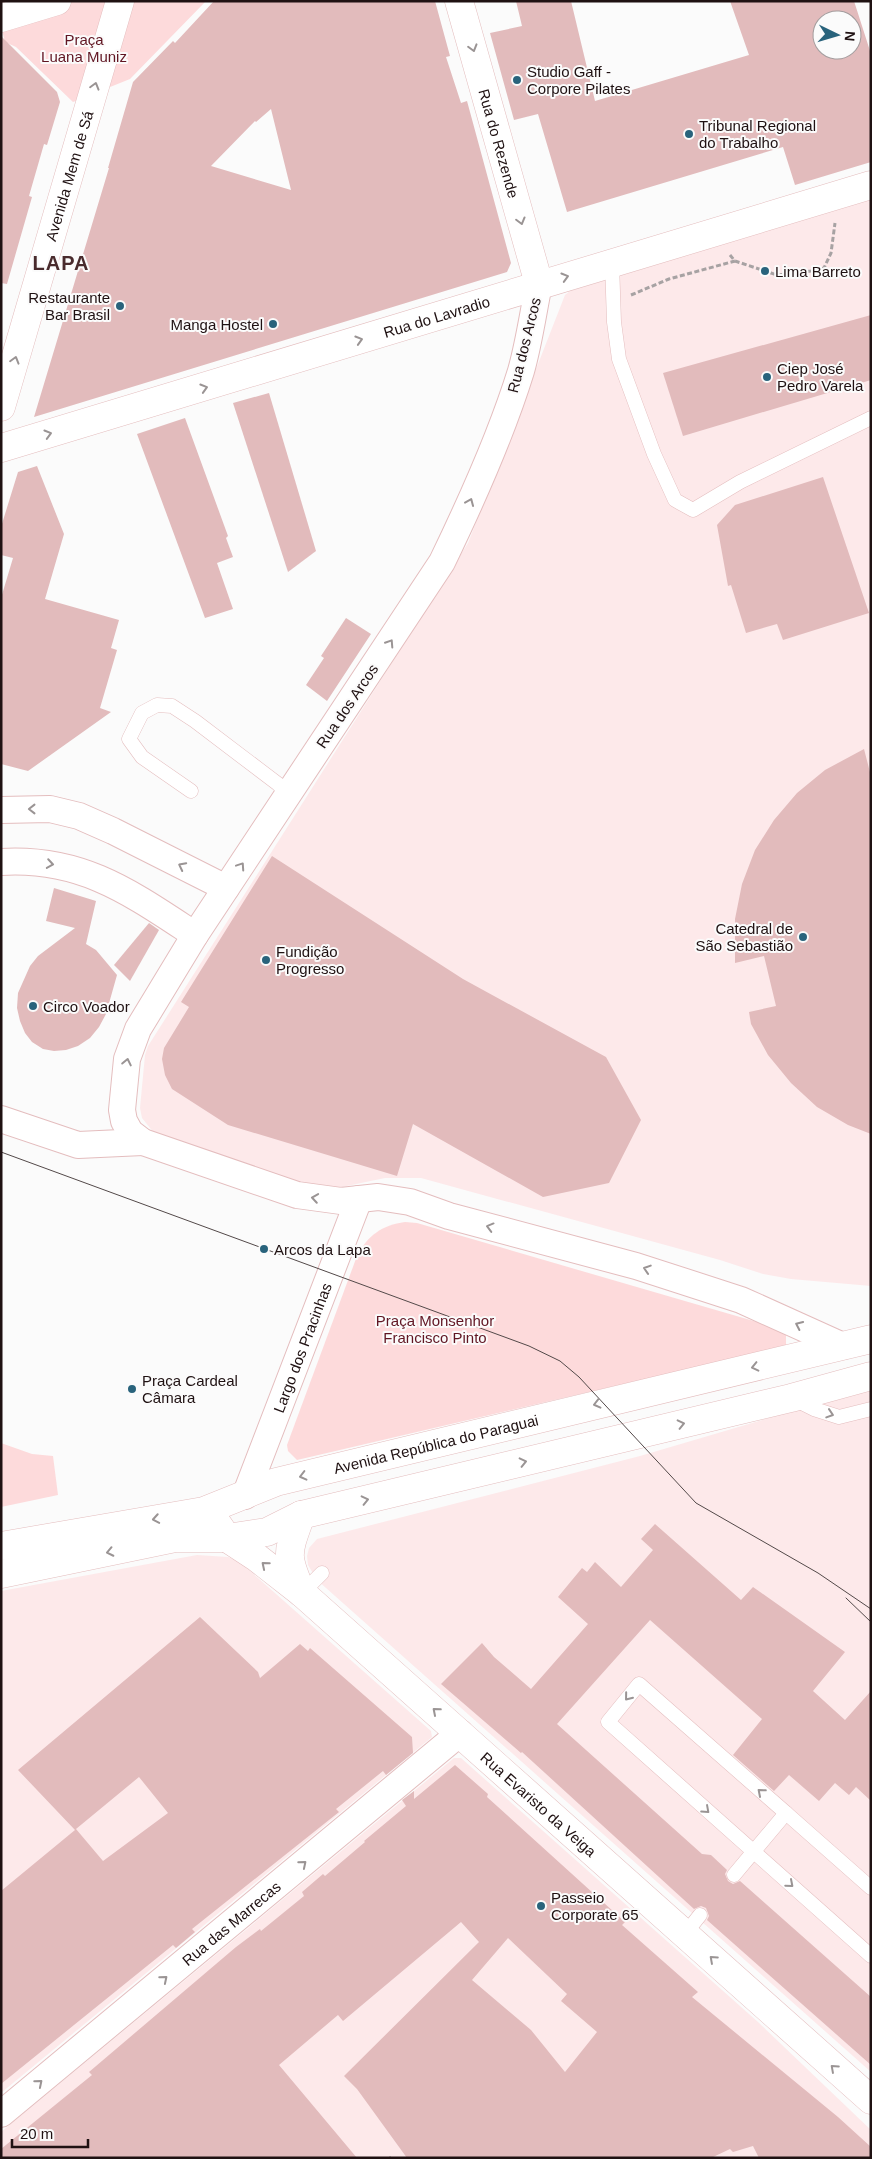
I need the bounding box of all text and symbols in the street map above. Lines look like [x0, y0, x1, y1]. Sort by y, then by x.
north arrow [812, 10, 862, 60]
text: N [842, 30, 858, 42]
park label: Praça Luana Muniz [41, 31, 127, 65]
one-way arrow [467, 43, 477, 52]
place label: Studio Gaff - Corpore Pilates [527, 63, 630, 97]
marker: Studio Gaff - Corpore Pilates [511, 74, 523, 86]
one-way arrow [89, 83, 99, 91]
street label: Rua do Rezende [476, 87, 523, 200]
street label: Avenida Mem de Sá [42, 108, 96, 243]
place label: Tribunal Regional do Trabalho [699, 117, 816, 151]
marker: Tribunal Regional do Trabalho [683, 128, 695, 140]
one-way arrow [516, 217, 526, 225]
district label: LAPA [33, 252, 89, 274]
place label: Lima Barreto [775, 263, 861, 280]
marker: Lima Barreto [759, 265, 771, 277]
one-way arrow [560, 272, 568, 282]
place label: Restaurante Bar Brasil [28, 289, 110, 323]
street label: Rua do Lavradio [381, 292, 492, 340]
street label: Rua dos Arcos [504, 296, 544, 394]
marker: Restaurante Bar Brasil [114, 300, 126, 312]
place label: Manga Hostel [170, 316, 263, 333]
marker: Manga Hostel [267, 318, 279, 330]
one-way arrow [354, 335, 363, 345]
one-way arrow [9, 356, 19, 365]
place label: Ciep José Pedro Varela [777, 360, 864, 394]
marker: Ciep José Pedro Varela [761, 371, 773, 383]
one-way arrow [199, 383, 207, 393]
one-way arrow [43, 429, 52, 439]
one-way arrow [464, 498, 474, 507]
one-way arrow [383, 639, 393, 648]
street label: Rua dos Arcos [313, 661, 381, 751]
one-way arrow [28, 804, 36, 814]
one-way arrow [45, 858, 54, 868]
one-way arrow [179, 862, 188, 872]
one-way arrow [235, 862, 244, 871]
place label: Catedral de São Sebastião [695, 920, 793, 954]
marker: Catedral de São Sebastião [797, 931, 809, 943]
place label: Fundição Progresso [276, 943, 344, 977]
marker: Fundição Progresso [260, 954, 272, 966]
place label: Circo Voador [43, 998, 130, 1015]
marker: Circo Voador [27, 1000, 39, 1012]
one-way arrow [121, 1057, 132, 1066]
one-way arrow [310, 1193, 319, 1203]
one-way arrow [485, 1222, 494, 1233]
place label: Arcos da Lapa [274, 1241, 371, 1258]
marker: Arcos da Lapa [258, 1243, 270, 1255]
one-way arrow [643, 1265, 651, 1275]
street label: Largo dos Pracinhas [269, 1280, 335, 1415]
park label: Praça Monsenhor Francisco Pinto [376, 1312, 494, 1346]
one-way arrow [795, 1321, 804, 1332]
one-way arrow [751, 1361, 760, 1372]
place label: Praça Cardeal Câmara [142, 1372, 238, 1406]
marker: Praça Cardeal Câmara [126, 1383, 138, 1395]
one-way arrow [593, 1398, 602, 1409]
one-way arrow [826, 1408, 834, 1418]
street label: Avenida República do Paraguai [332, 1411, 540, 1476]
one-way arrow [677, 1419, 686, 1430]
one-way arrow [519, 1457, 527, 1468]
one-way arrow [299, 1470, 308, 1481]
one-way arrow [360, 1495, 369, 1506]
one-way arrow [152, 1514, 161, 1524]
one-way arrow [106, 1546, 114, 1557]
one-way arrow [262, 1562, 271, 1571]
one-way arrow [625, 1692, 634, 1701]
one-way arrow [432, 1708, 441, 1717]
street label: Rua Evaristo da Veiga [478, 1748, 600, 1860]
one-way arrow [758, 1788, 767, 1797]
one-way arrow [700, 1804, 709, 1813]
one-way arrow [297, 1861, 306, 1870]
street label: Rua das Marrecas [178, 1877, 284, 1969]
one-way arrow [784, 1879, 793, 1888]
place label: Passeio Corporate 65 [551, 1889, 639, 1923]
marker: Passeio Corporate 65 [535, 1900, 547, 1912]
one-way arrow [710, 1956, 719, 1965]
one-way arrow [158, 1976, 167, 1985]
one-way arrow [831, 2064, 840, 2073]
one-way arrow [33, 2080, 42, 2088]
scale bar [12, 2116, 89, 2148]
text: 20 m [20, 2125, 53, 2142]

